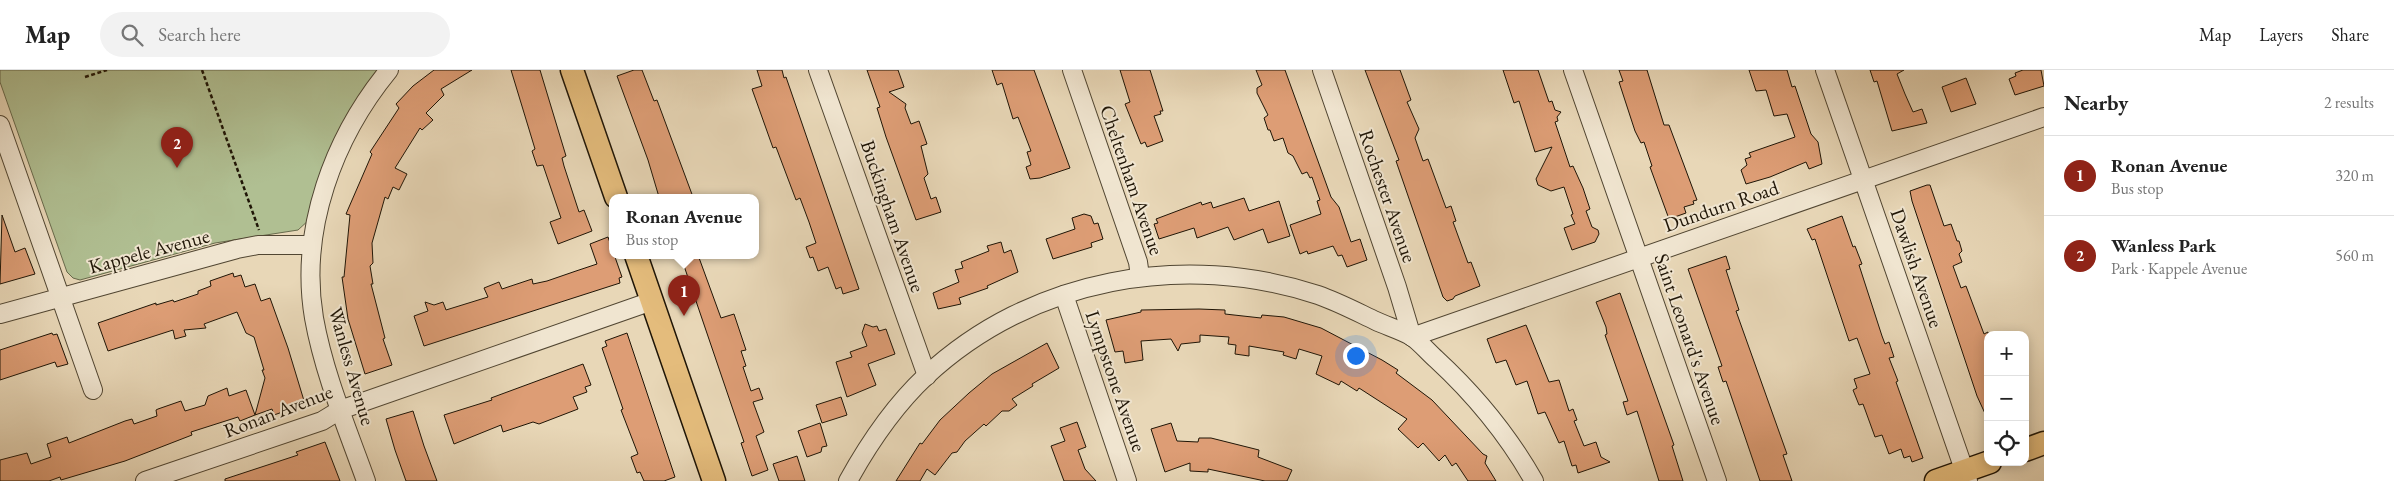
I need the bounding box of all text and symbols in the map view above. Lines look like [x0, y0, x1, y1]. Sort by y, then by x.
search box [100, 12, 450, 57]
text: Map [25, 19, 70, 50]
icon: search [118, 21, 146, 49]
text: Search here [158, 22, 241, 47]
text: Map [2199, 23, 2231, 46]
text: Layers [2259, 23, 2303, 46]
text: Share [2331, 23, 2369, 46]
text: Nearby [2064, 89, 2128, 116]
text: 2 results [2324, 92, 2374, 113]
street label: Cheltenham Avenue [1094, 102, 1170, 259]
street label: Rochester Avenue [1353, 126, 1423, 266]
pin: 2 [161, 127, 193, 168]
street label: Buckingham Avenue [855, 137, 931, 296]
text: Ronan Avenue [2111, 153, 2227, 178]
text: 1 [2076, 165, 2084, 186]
text: 320 m [2335, 165, 2374, 186]
street label: Dundurn Road [1660, 174, 1783, 238]
text: Bus stop [2111, 178, 2164, 199]
popup [609, 194, 759, 259]
text: Ronan Avenue [626, 204, 742, 229]
street label: Dawlish Avenue [1884, 205, 1950, 331]
street label: Kappele Avenue [86, 222, 213, 280]
text: Bus stop [626, 229, 678, 250]
text: Wanless Park [2111, 233, 2216, 258]
text: 2 [2076, 245, 2084, 266]
text: 560 m [2335, 245, 2374, 266]
street label: Saint Leonard's Avenue [1649, 250, 1732, 428]
text: Park · Kappele Avenue [2111, 258, 2247, 279]
pin: 1 [668, 275, 700, 316]
street label: Wanless Avenue [323, 304, 381, 428]
street label: Lympstone Avenue [1080, 307, 1152, 455]
map controls [1984, 331, 2029, 466]
button: + [1984, 331, 2029, 376]
your location [1343, 343, 1369, 369]
button: − [1984, 376, 2029, 421]
street label: Ronan Avenue [220, 378, 336, 444]
button: locate [1984, 421, 2029, 466]

